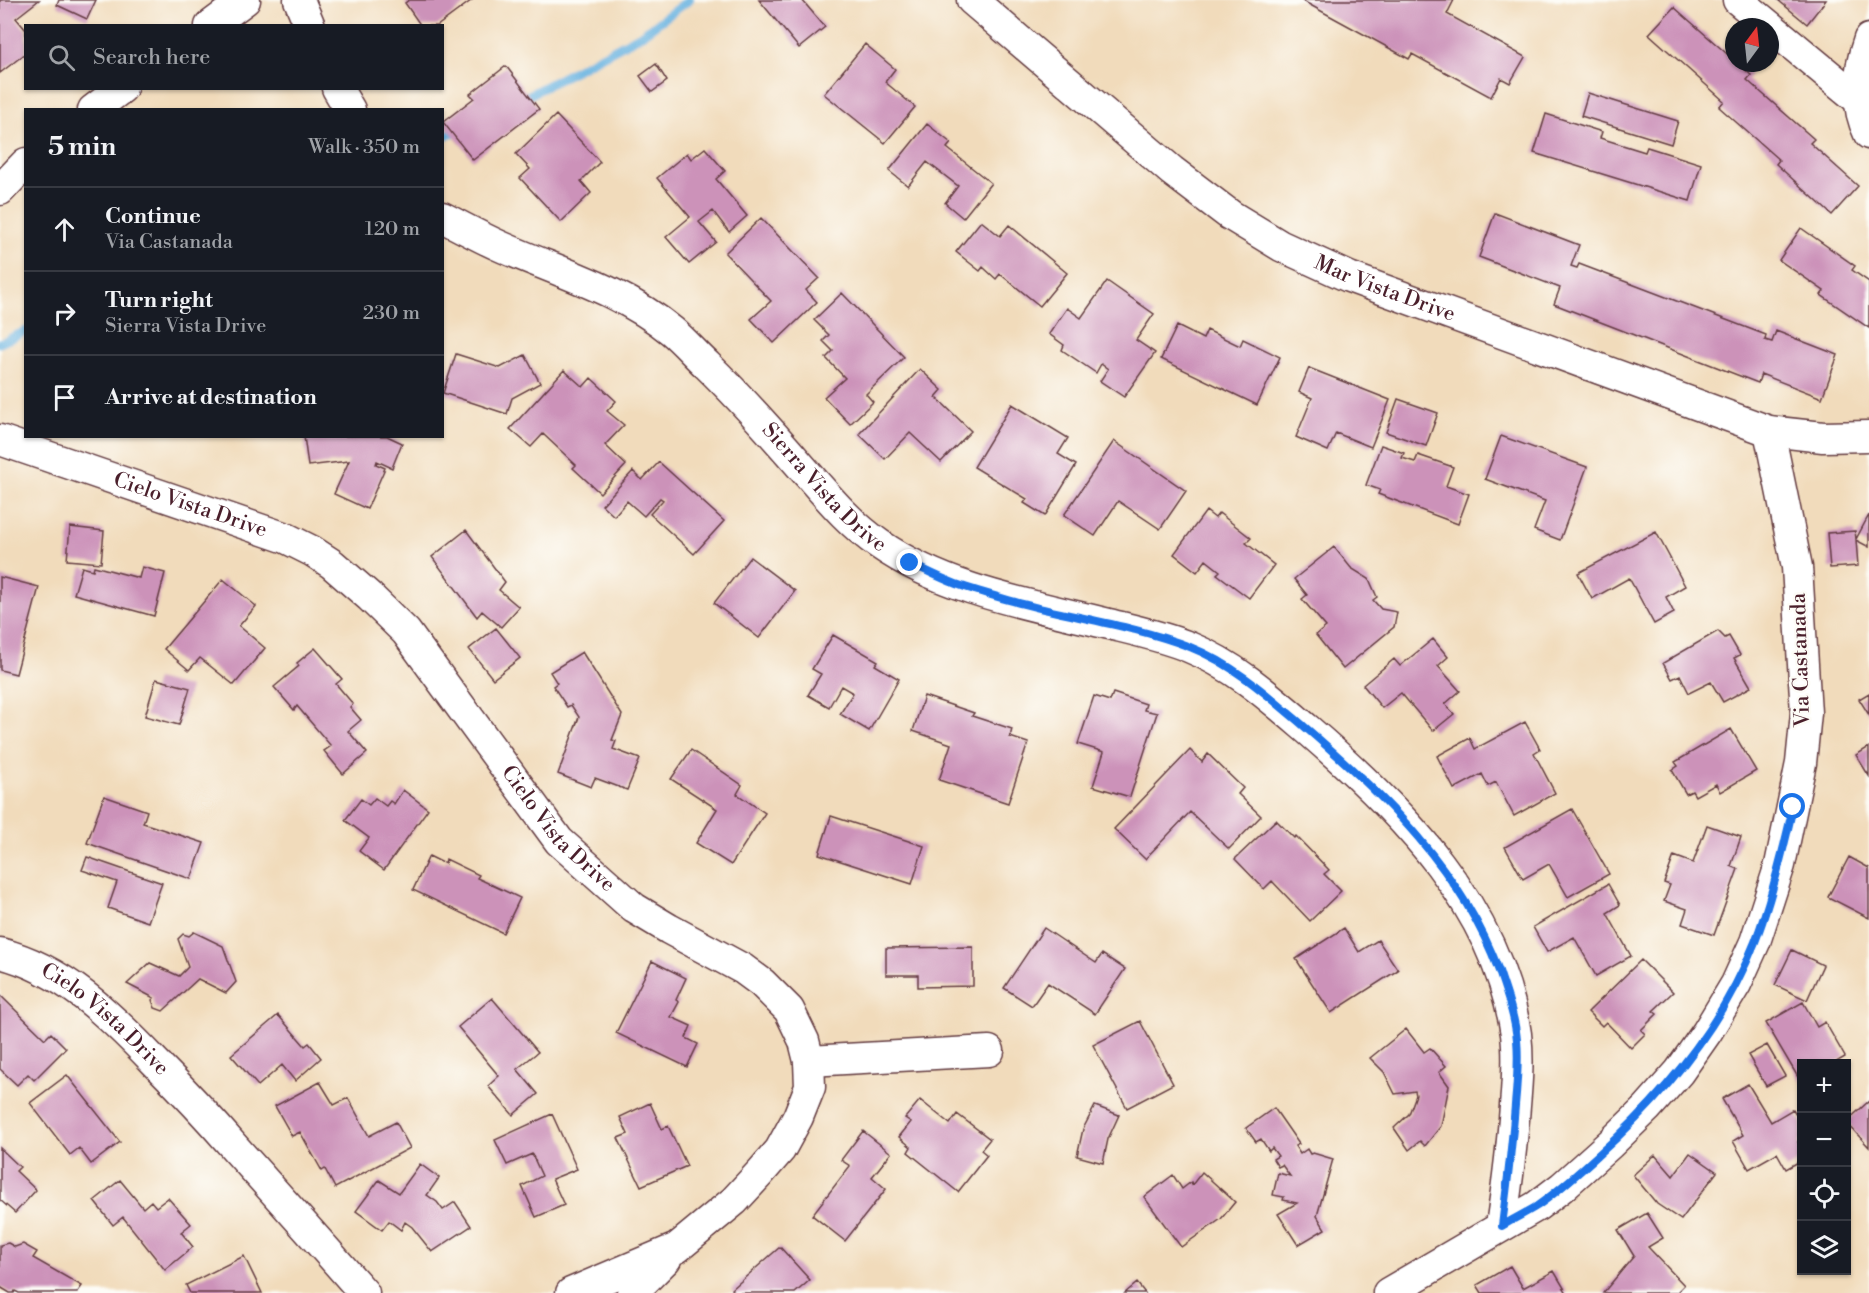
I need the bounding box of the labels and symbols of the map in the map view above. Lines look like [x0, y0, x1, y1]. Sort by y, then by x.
north arrow [1725, 18, 1779, 72]
street label: Mar Vista Drive [1310, 250, 1459, 328]
street label: Sierra Vista Drive [756, 418, 891, 558]
street label: Cielo Vista Drive [110, 467, 270, 544]
route end [896, 549, 922, 575]
street label: Via Castanada [1786, 592, 1816, 729]
street label: Cielo Vista Drive [495, 761, 620, 898]
route start [1779, 793, 1805, 819]
street label: Cielo Vista Drive [36, 958, 174, 1081]

